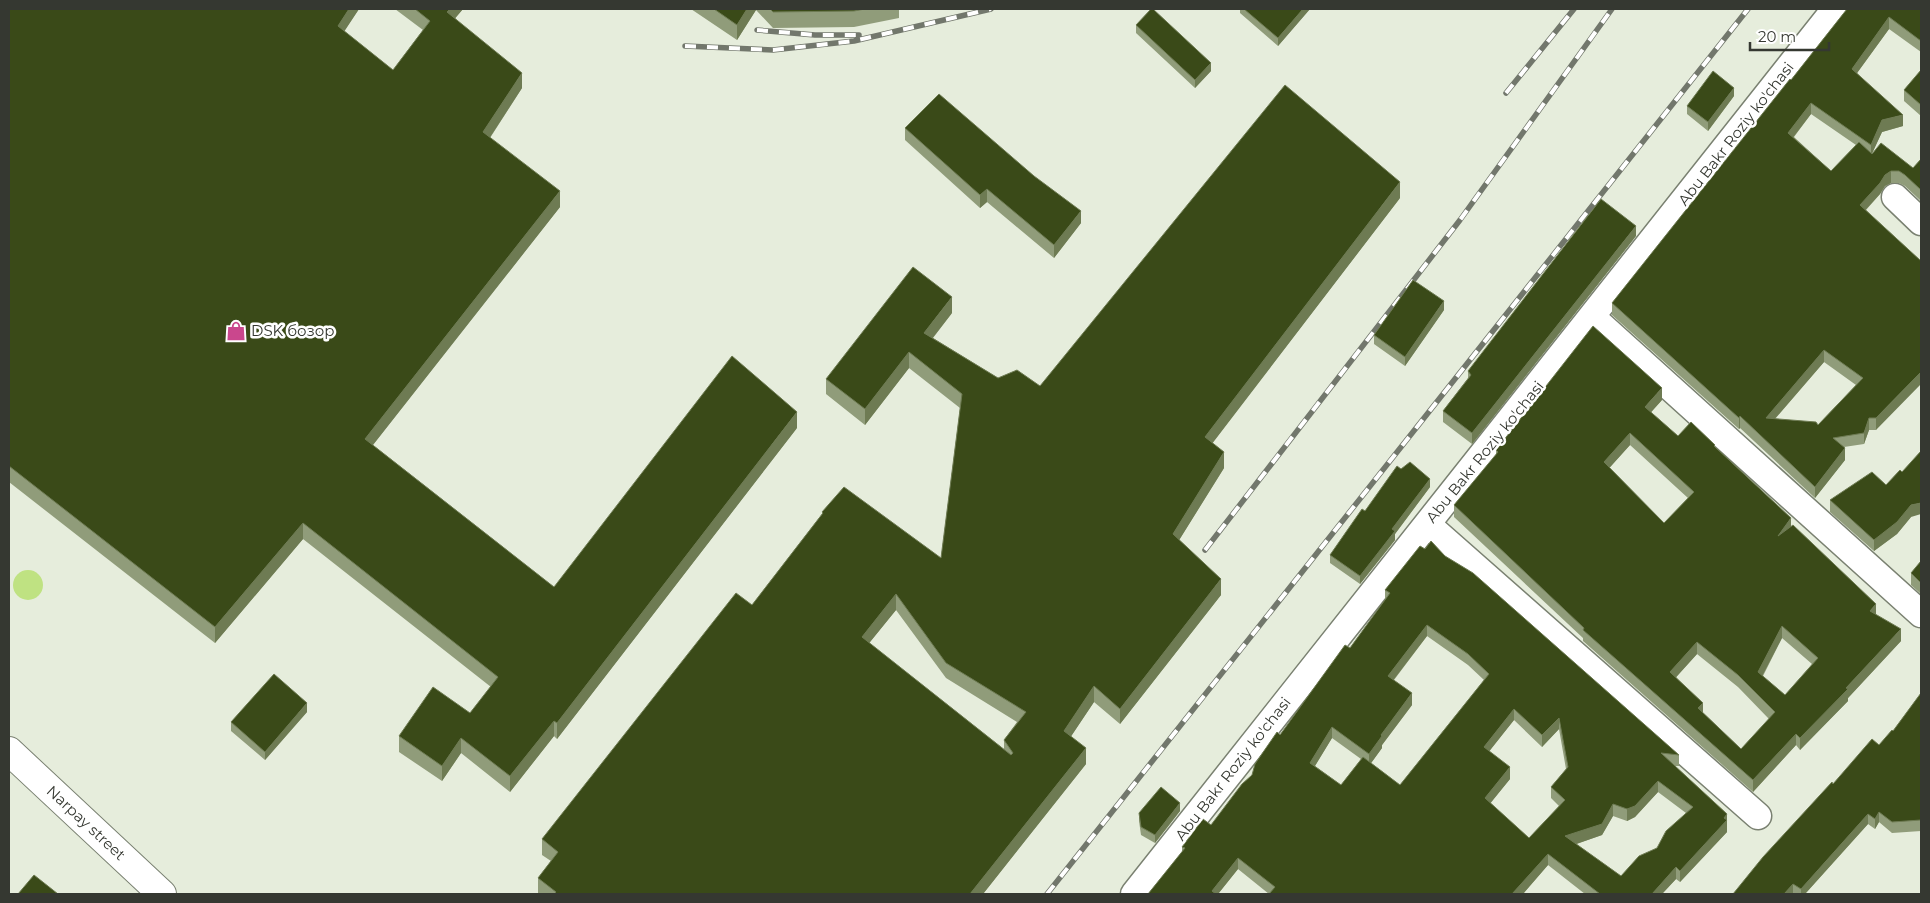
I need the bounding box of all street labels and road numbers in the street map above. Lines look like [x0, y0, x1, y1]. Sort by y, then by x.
street label: Abu Bakr Roziy ko'chasi [1674, 58, 1798, 209]
street label: Abu Bakr Roziy ko'chasi [1422, 377, 1548, 526]
street label: Abu Bakr Roziy ko'chasi [1171, 693, 1295, 844]
street label: Narpay street [43, 781, 130, 864]

